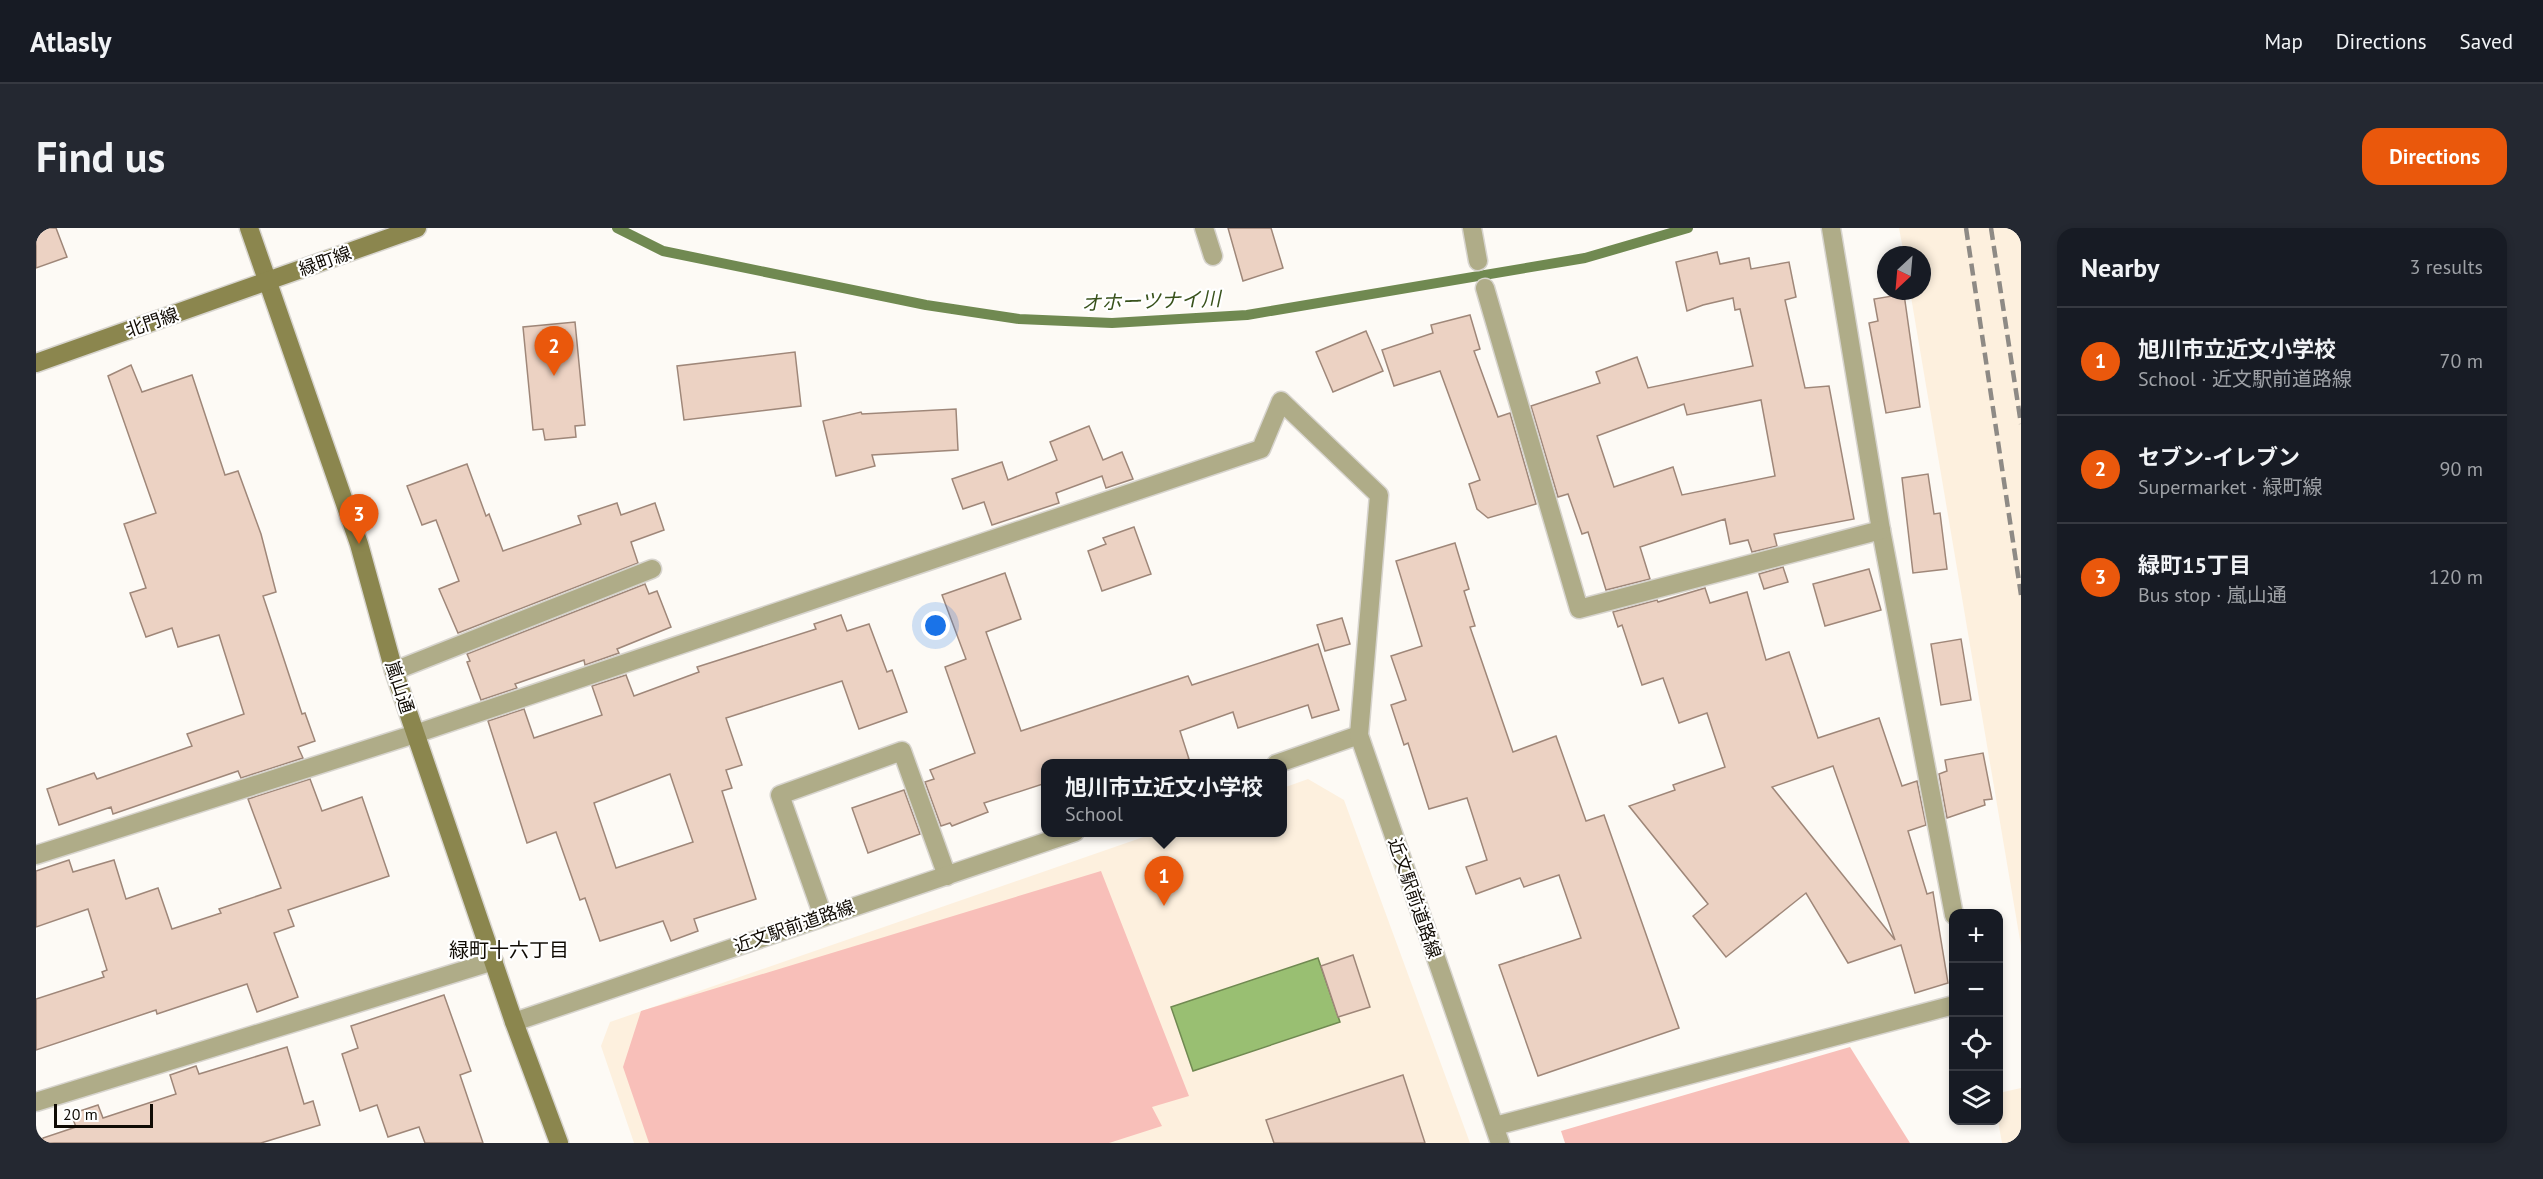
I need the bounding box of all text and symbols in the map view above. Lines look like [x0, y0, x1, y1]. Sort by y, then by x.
text: Atlasly [30, 23, 112, 60]
text: Map [2264, 28, 2303, 55]
text: Directions [2336, 28, 2427, 55]
text: Saved [2460, 28, 2513, 55]
button: Directions [2362, 128, 2507, 185]
text: Find us [36, 129, 165, 184]
street label: 緑町線 [296, 241, 354, 281]
north arrow [1877, 246, 1931, 300]
text: Nearby [2081, 251, 2159, 284]
text: 3 results [2410, 254, 2483, 280]
water label: オホーツナイ川 [1081, 286, 1223, 316]
street label: 北門線 [123, 302, 181, 342]
pin: 2 [534, 326, 574, 376]
text: 旭川市立近文小学校 [2138, 335, 2336, 363]
text: 1 [2095, 348, 2106, 374]
text: 70 m [2440, 348, 2483, 374]
text: School · 近文駅前道路線 [2138, 366, 2352, 392]
text: セブン-イレブン [2138, 443, 2300, 471]
text: 2 [2095, 456, 2106, 482]
text: 90 m [2440, 456, 2483, 482]
text: Supermarket · 緑町線 [2138, 474, 2322, 500]
pin: 3 [340, 494, 378, 544]
text: 緑町15丁目 [2138, 551, 2251, 579]
text: 3 [2095, 564, 2106, 590]
text: 120 m [2429, 564, 2483, 590]
text: Bus stop · 嵐山通 [2138, 582, 2287, 608]
your location [921, 611, 950, 640]
street label: 嵐山通 [381, 658, 419, 716]
popup [1041, 759, 1287, 837]
text: 旭川市立近文小学校 [1065, 773, 1263, 801]
text: School [1065, 801, 1123, 827]
street label: 近文駅前道路線 [1384, 835, 1446, 961]
pin: 1 [1144, 856, 1184, 906]
street label: 近文駅前道路線 [731, 895, 857, 957]
map controls [1949, 909, 2003, 1125]
button: + [1949, 909, 2003, 963]
district label: 緑町十六丁目 [449, 937, 569, 963]
button: − [1949, 963, 2003, 1017]
button: locate [1949, 1017, 2003, 1071]
button: layers [1949, 1071, 2003, 1125]
scale bar [54, 1101, 153, 1128]
text: 20 m [63, 1104, 98, 1124]

